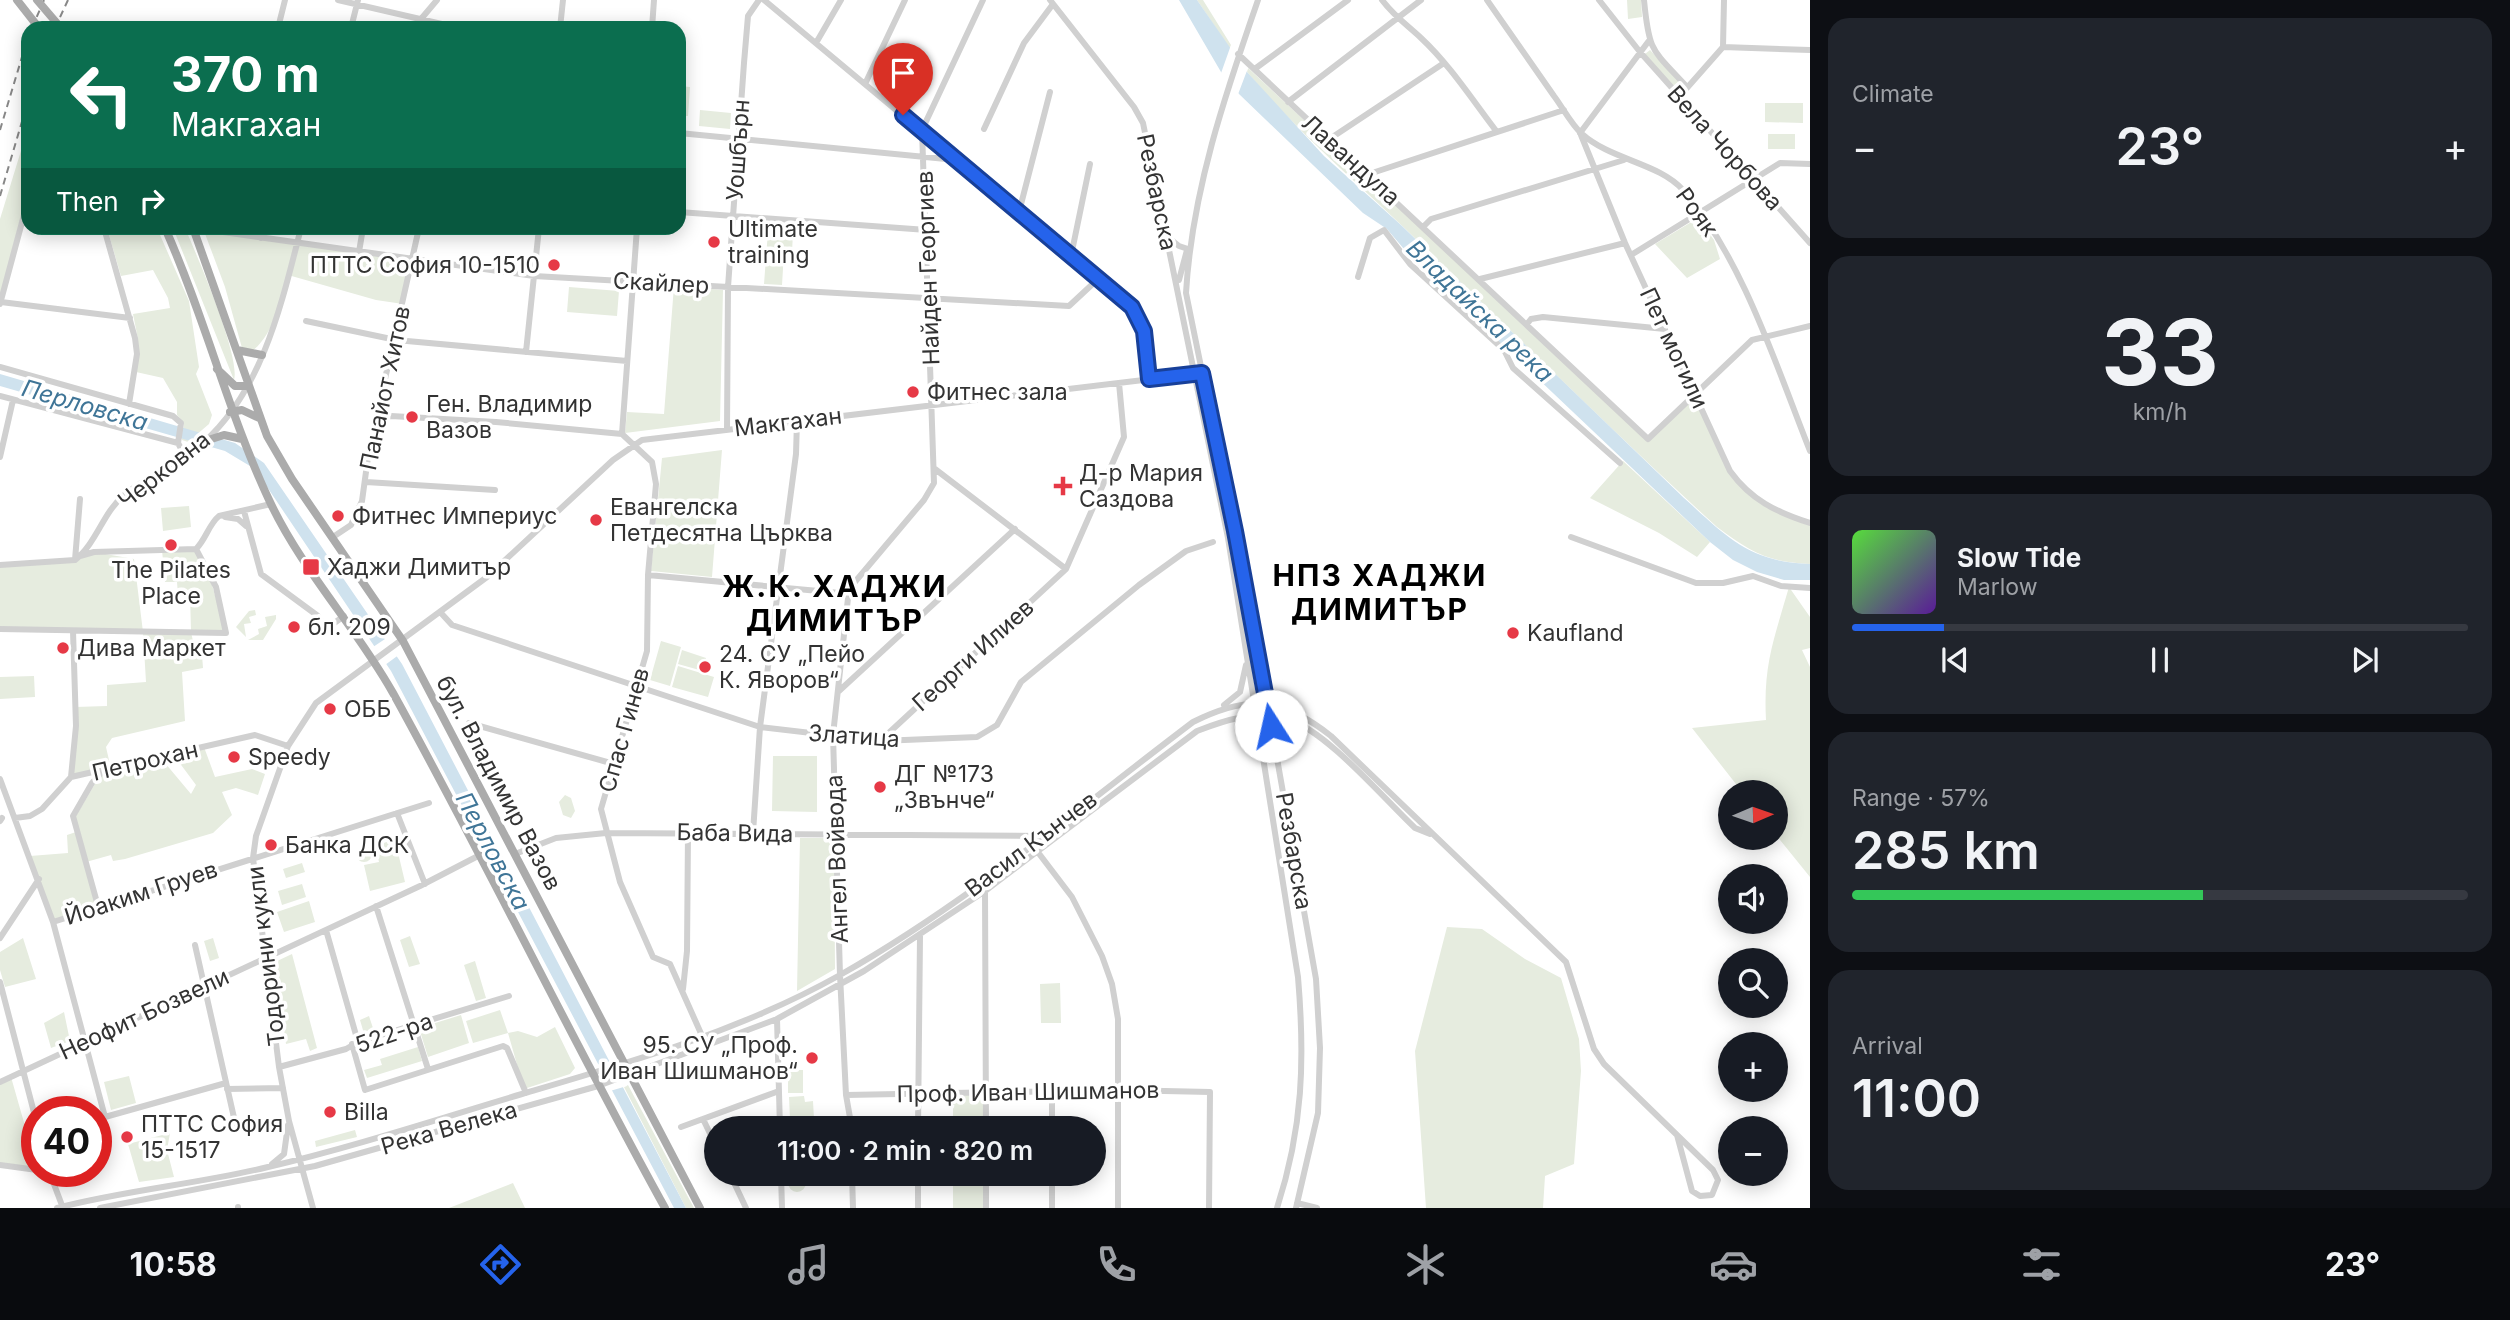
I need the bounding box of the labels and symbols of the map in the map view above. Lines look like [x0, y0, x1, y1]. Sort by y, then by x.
pin [873, 43, 933, 115]
street label: Вела Чорбова [1662, 80, 1788, 216]
street label: Уошбърн [720, 98, 756, 202]
street label: Лавандула [1296, 109, 1406, 211]
street label: Резбарска [1131, 131, 1183, 253]
street label: Найден Георгиев [911, 170, 945, 366]
street label: Рояк [1670, 182, 1724, 242]
place label: Ultimate training [728, 215, 818, 269]
marker: Ultimate training [706, 234, 722, 250]
water label: Владайска река [1401, 234, 1559, 388]
place label: ПТТС София 10-1510 [310, 251, 540, 279]
marker: ПТТС София 10-1510 [546, 257, 562, 273]
street label: Скайлер [612, 266, 710, 300]
street label: Пет могили [1634, 283, 1714, 413]
street label: Панайот Хитов [354, 303, 416, 473]
water label: Перловска [19, 373, 151, 437]
place label: Фитнес зала [927, 378, 1068, 406]
marker: Фитнес зала [905, 384, 921, 400]
place label: Ген. Владимир Вазов [426, 390, 592, 444]
street label: Макгахан [733, 402, 843, 442]
marker: Ген. Владимир Вазов [404, 409, 420, 425]
street label: Черковна [112, 425, 216, 515]
place label: Д-р Мария Саздова [1079, 459, 1203, 513]
marker: Д-р Мария Саздова [1053, 476, 1073, 496]
place label: Евангелска Петдесятна Църква [610, 493, 833, 547]
place label: Фитнес Империус [352, 502, 557, 530]
marker: Фитнес Империус [330, 508, 346, 524]
marker: Евангелска Петдесятна Църква [588, 512, 604, 528]
marker: The Pilates Place [163, 537, 179, 553]
place label: Хаджи Димитър [327, 553, 511, 581]
place label: The Pilates Place [111, 556, 231, 610]
marker: Хаджи Димитър [301, 557, 321, 577]
district label: НПЗ ХАДЖИ ДИМИТЪР [1273, 557, 1487, 627]
district label: Ж.К. ХАДЖИ ДИМИТЪР [722, 568, 948, 638]
street label: Георги Илиев [906, 593, 1040, 717]
place label: бл. 209 [308, 613, 391, 641]
marker: бл. 209 [286, 619, 302, 635]
place label: Kaufland [1527, 619, 1624, 647]
marker: Kaufland [1505, 625, 1521, 641]
place label: Дива Маркет [77, 634, 226, 662]
marker: Дива Маркет [55, 640, 71, 656]
place label: 24. СУ „Пейо К. Яворов“ [719, 640, 865, 694]
marker: 24. СУ „Пейо К. Яворов“ [697, 659, 713, 675]
street label: Спас Гинев [593, 664, 655, 796]
street label: бул. Владимир Вазов [431, 671, 567, 895]
position arrow [1234, 689, 1308, 763]
place label: ОББ [344, 695, 391, 723]
marker: ОББ [322, 701, 338, 717]
street label: Златица [807, 719, 901, 753]
street label: Петрохан [89, 735, 201, 787]
place label: Speedy [248, 743, 331, 771]
marker: Speedy [226, 749, 242, 765]
place label: ДГ №173 „Звънче“ [894, 760, 995, 814]
street label: Ангел Войвода [820, 774, 854, 944]
marker: ДГ №173 „Звънче“ [872, 779, 888, 795]
north arrow [1718, 780, 1788, 850]
street label: Васил Кънчев [960, 785, 1102, 903]
water label: Перловска [450, 787, 536, 915]
street label: Резбарска [1270, 790, 1318, 912]
street label: Баба Вида [676, 818, 794, 848]
place label: Банка ДСК [285, 831, 409, 859]
marker: Банка ДСК [263, 837, 279, 853]
street label: Йоаким Груев [61, 855, 221, 931]
street label: Тодорини кукли [241, 864, 291, 1048]
street label: Неофит Бозвели [55, 962, 233, 1066]
street label: 522-ра [352, 1007, 436, 1059]
place label: 95. СУ „Проф. Иван Шишманов“ [600, 1031, 798, 1085]
marker: 95. СУ „Проф. Иван Шишманов“ [804, 1050, 820, 1066]
street label: Проф. Иван Шишманов [896, 1076, 1160, 1108]
street label: Река Велека [378, 1095, 520, 1161]
speed limit sign: 40 [21, 1096, 112, 1187]
place label: Billa [344, 1098, 389, 1126]
marker: Billa [322, 1104, 338, 1120]
place label: ПТТС София 15-1517 [141, 1110, 283, 1164]
marker: ПТТС София 15-1517 [119, 1129, 135, 1145]

